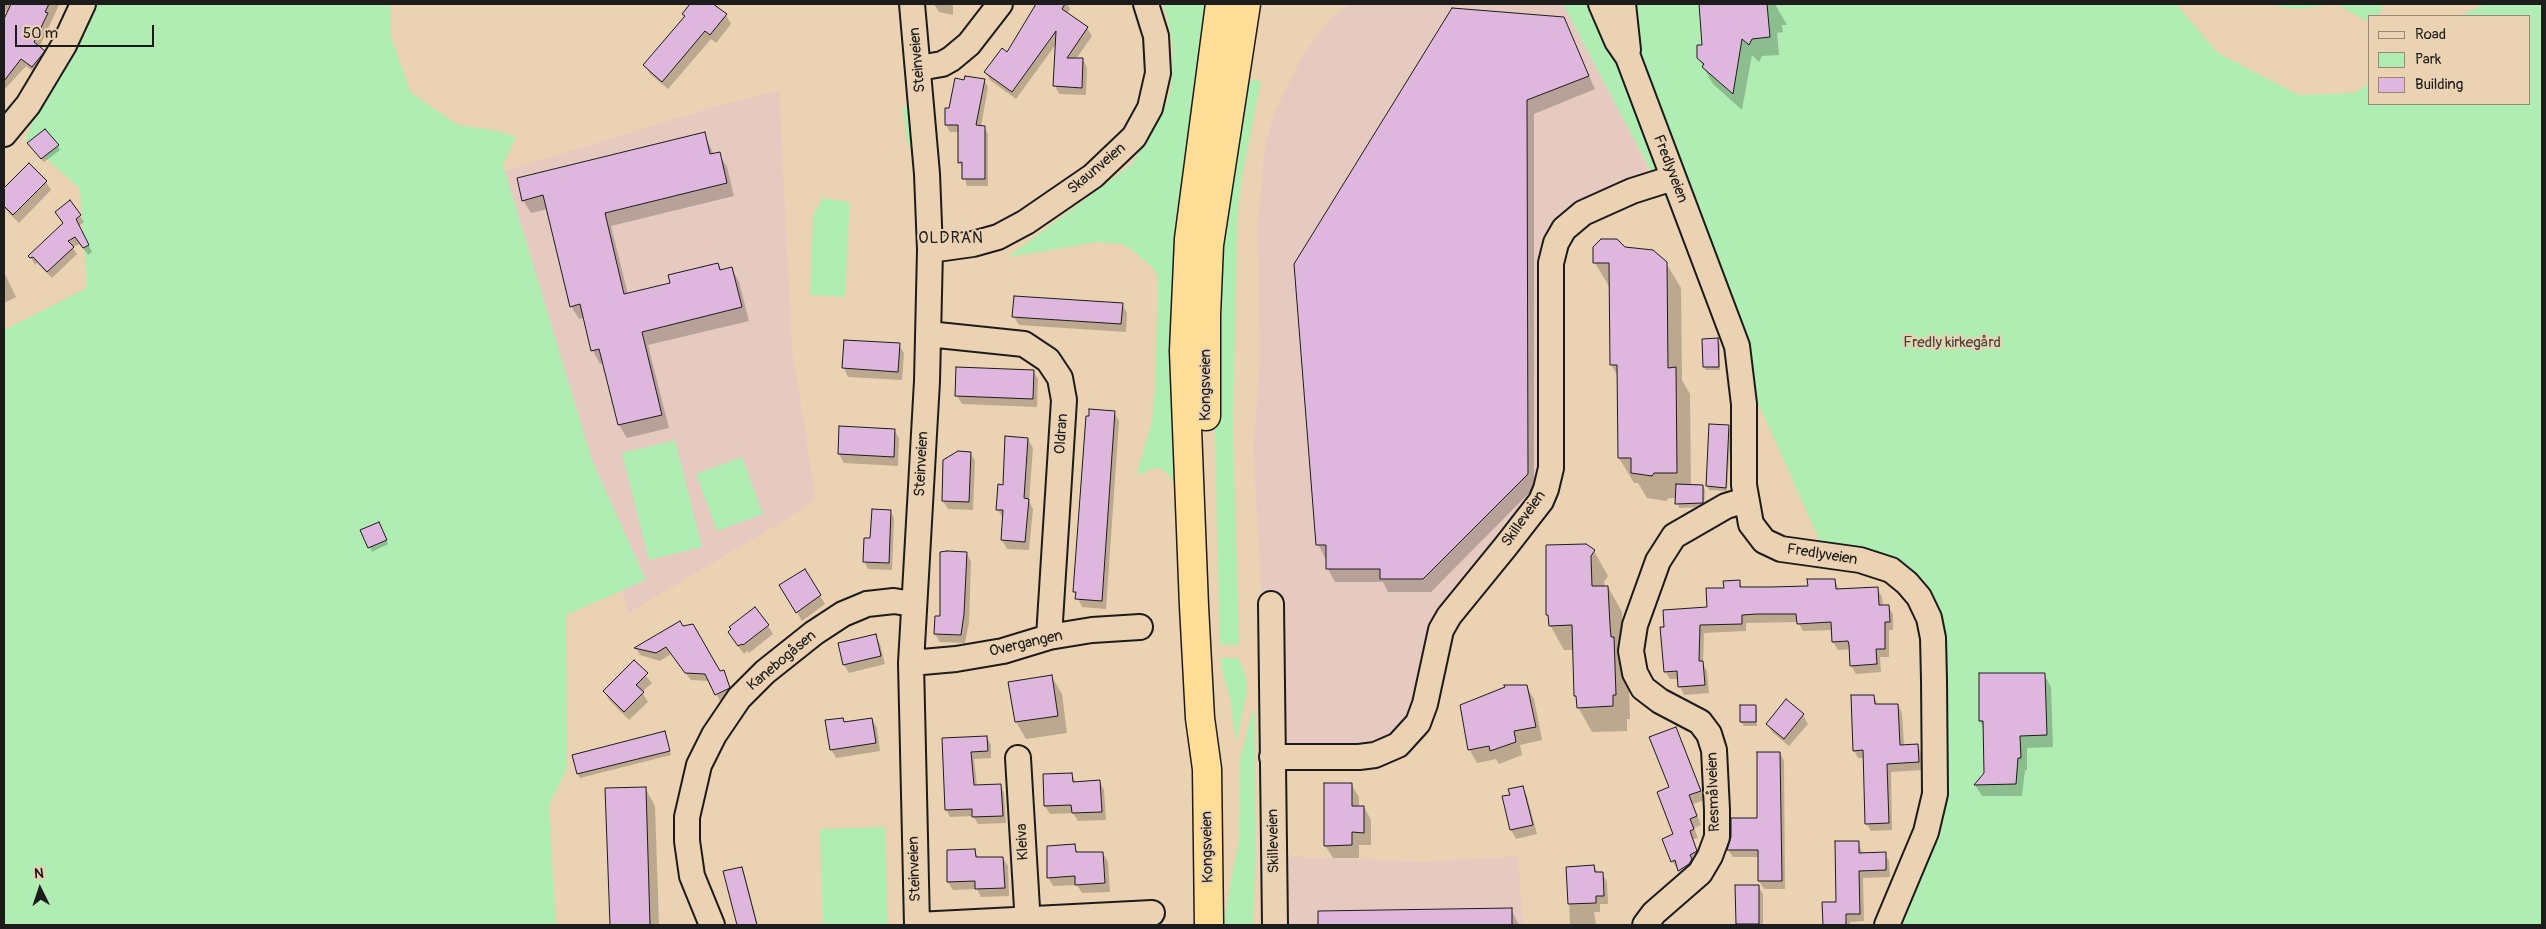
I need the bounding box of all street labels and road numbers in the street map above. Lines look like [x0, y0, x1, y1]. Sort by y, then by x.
street label: Steinveien [906, 27, 930, 93]
street label: Fredlyveien [1649, 133, 1691, 205]
street label: Skaunveien [1064, 140, 1130, 198]
street label: Kongsveien [1197, 349, 1215, 421]
street label: Oldran [1052, 413, 1072, 455]
street label: Steinveien [911, 431, 933, 497]
street label: Skilleveien [1498, 487, 1550, 551]
street label: Fredlyveien [1785, 541, 1859, 569]
street label: Kanebogåsen [744, 627, 820, 695]
street label: Overgangen [988, 627, 1064, 661]
street label: Resmålveien [1704, 752, 1724, 832]
street label: Skilleveien [1264, 809, 1284, 873]
street label: Kongsveien [1198, 811, 1218, 883]
street label: Kleiva [1013, 823, 1033, 861]
street label: Steinveien [905, 836, 925, 902]

